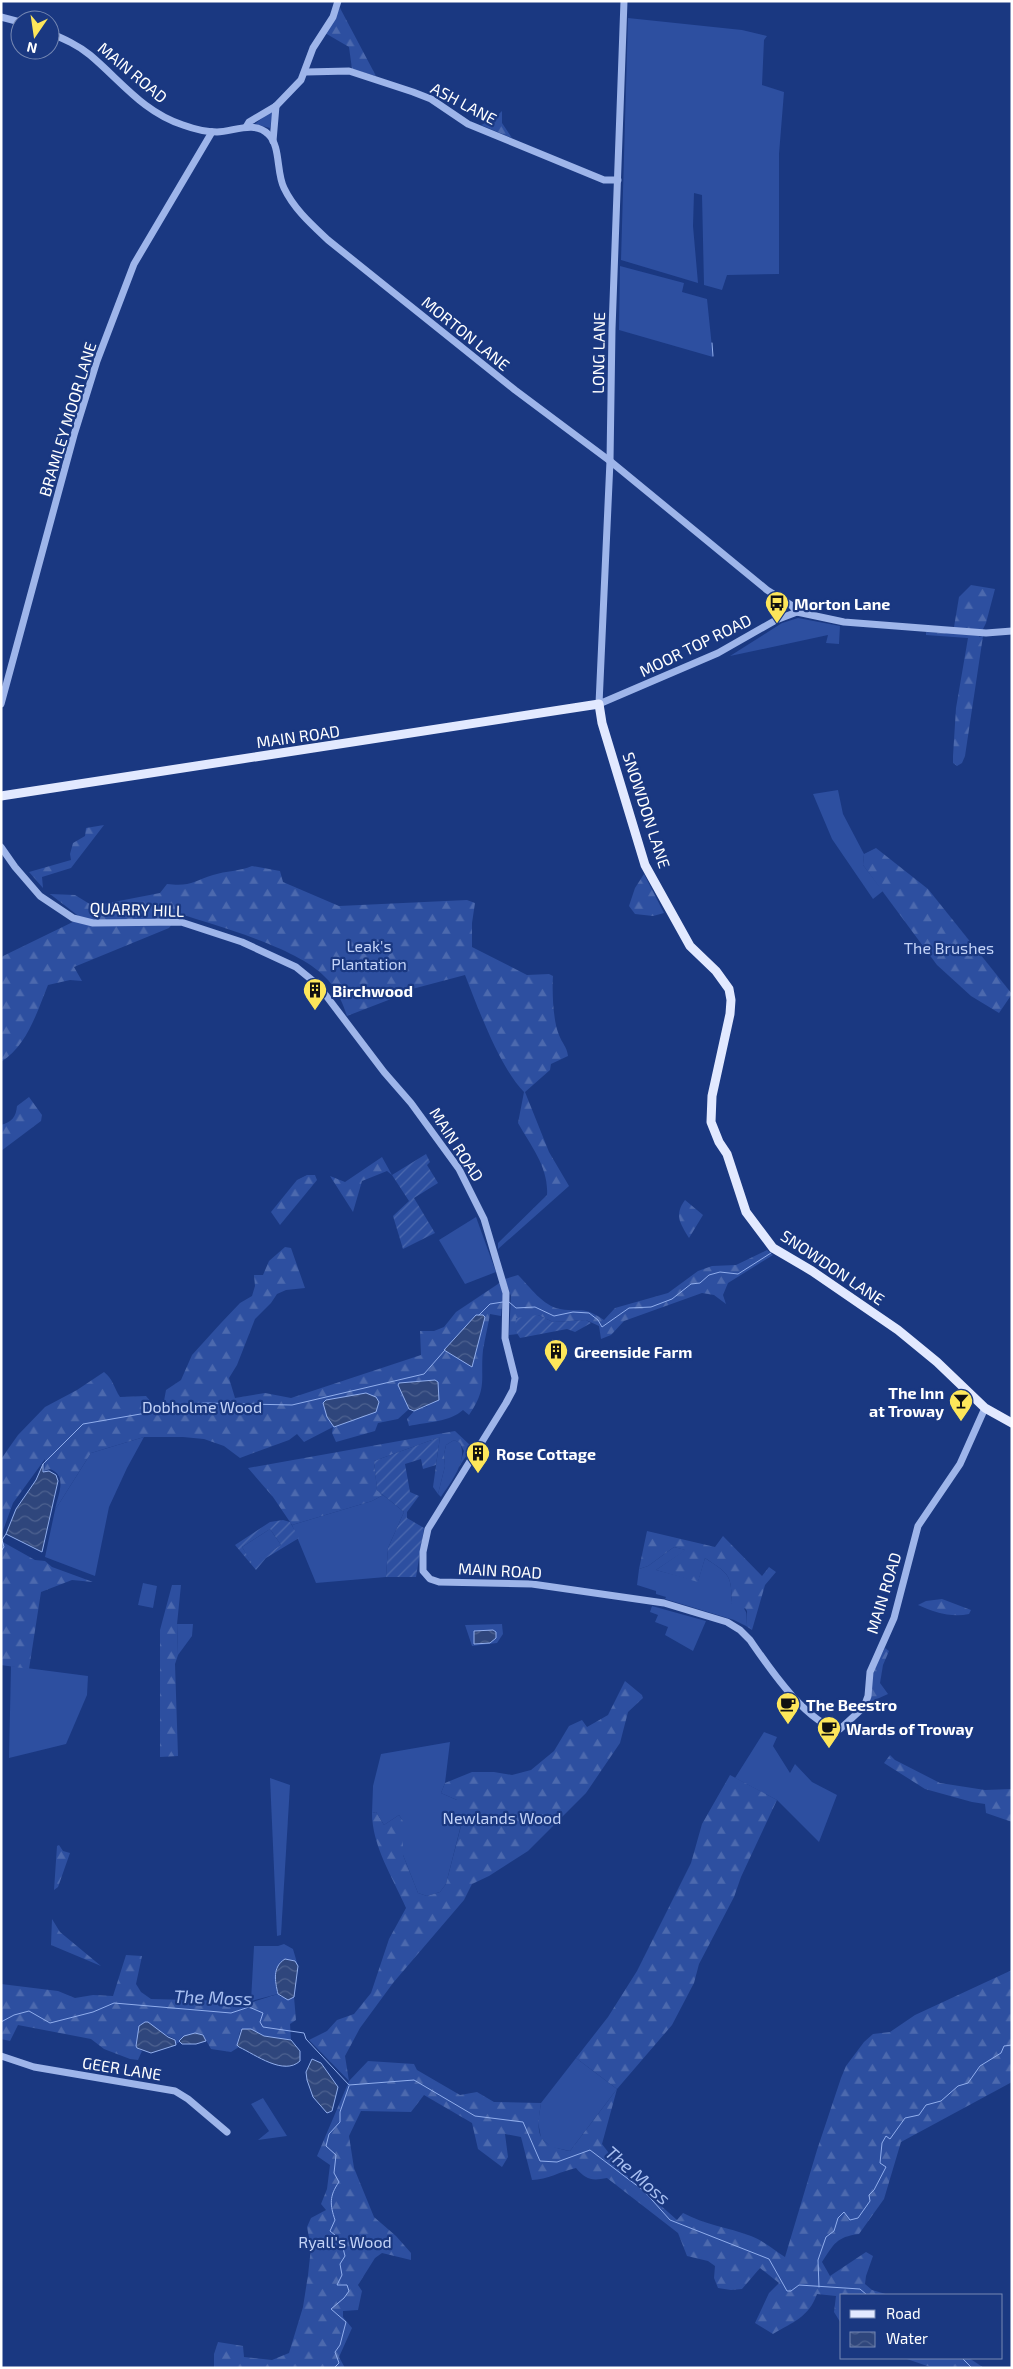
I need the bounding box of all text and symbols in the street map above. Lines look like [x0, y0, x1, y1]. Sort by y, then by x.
north arrow [10, 10, 60, 60]
street label: MAIN ROAD [95, 38, 171, 106]
text: N [25, 39, 39, 58]
street label: ASH LANE [428, 78, 500, 128]
street label: MORTON LANE [418, 292, 514, 374]
street label: LONG LANE [588, 312, 608, 394]
street label: BRAMLEY MOOR LANE [34, 339, 100, 499]
bus stop icon: Morton Lane [764, 590, 790, 624]
place label: Morton Lane [794, 594, 890, 613]
street label: MOOR TOP ROAD [636, 610, 754, 680]
street label: MAIN ROAD [255, 721, 341, 751]
street label: SNOWDON LANE [619, 750, 675, 870]
street label: QUARRY HILL [89, 898, 185, 921]
park label: Leak's Plantation [331, 936, 407, 973]
park label: The Brushes [904, 938, 994, 957]
building icon: Birchwood [302, 977, 328, 1011]
place label: Birchwood [332, 981, 413, 1000]
street label: MAIN ROAD [426, 1104, 488, 1184]
street label: SNOWDON LANE [778, 1225, 888, 1309]
building icon: Greenside Farm [543, 1338, 569, 1372]
place label: Greenside Farm [574, 1342, 692, 1361]
place label: The Inn at Troway [869, 1383, 944, 1421]
bar icon: The Inn at Troway [948, 1388, 974, 1422]
park label: Dobholme Wood [142, 1397, 262, 1416]
building icon: Rose Cottage [465, 1440, 491, 1474]
place label: Rose Cottage [496, 1444, 596, 1463]
street label: MAIN ROAD [862, 1550, 904, 1636]
street label: MAIN ROAD [457, 1558, 543, 1582]
cafe icon: The Beestro [775, 1691, 801, 1725]
place label: The Beestro [806, 1695, 897, 1714]
cafe icon: Wards of Troway [816, 1715, 842, 1749]
place label: Wards of Troway [846, 1719, 974, 1739]
park label: Newlands Wood [443, 1808, 561, 1827]
water label: The Moss [173, 1985, 253, 2009]
street label: GEER LANE [81, 2052, 163, 2084]
water label: The Moss [601, 2141, 675, 2209]
park label: Ryall's Wood [298, 2232, 392, 2251]
legend [840, 2294, 1003, 2359]
text: Road [886, 2304, 921, 2322]
text: Water [886, 2329, 928, 2347]

